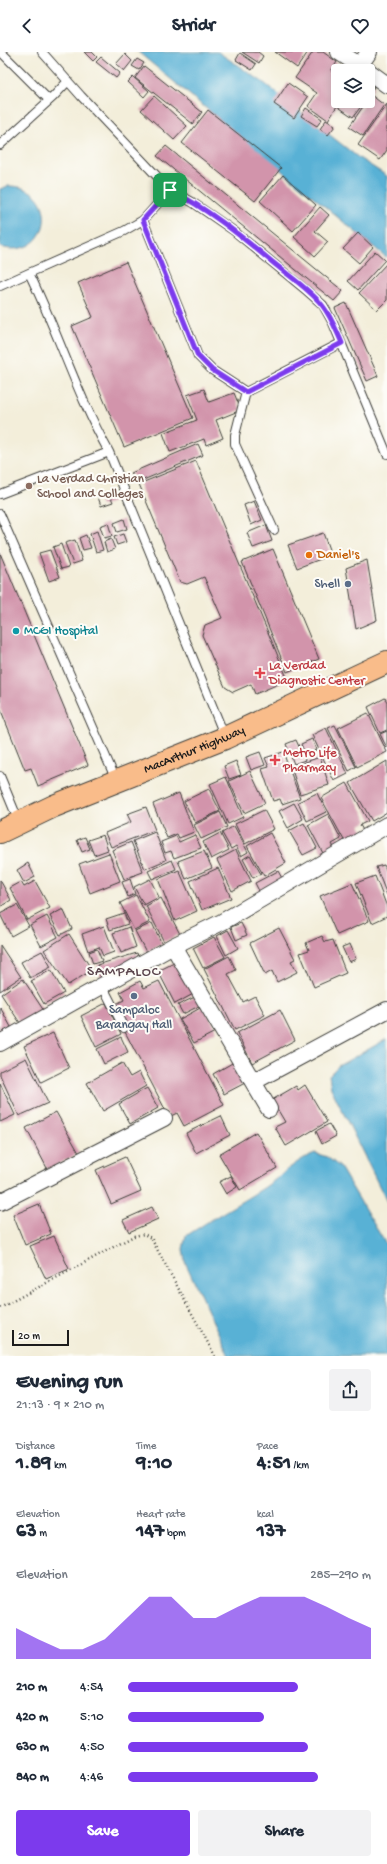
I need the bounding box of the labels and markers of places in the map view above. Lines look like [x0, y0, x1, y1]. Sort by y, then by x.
pin [153, 173, 187, 207]
place label: La Verdad Christian School and Colleges [37, 472, 145, 502]
marker: La Verdad Christian School and Colleges [24, 481, 34, 491]
place label: Daniel's [316, 548, 361, 563]
marker: Daniel's [304, 550, 314, 560]
place label: Shell [315, 577, 340, 592]
marker: Shell [343, 579, 353, 589]
place label: MCGI Hospital [24, 624, 98, 639]
marker: MCGI Hospital [11, 626, 21, 636]
place label: La Verdad Diagnostic Center [268, 659, 366, 689]
marker: La Verdad Diagnostic Center [254, 667, 266, 679]
place label: Metro Life Pharmacy [282, 746, 337, 776]
marker: Metro Life Pharmacy [270, 755, 280, 765]
marker: Sampaloc Barangay Hall [129, 991, 139, 1001]
place label: Sampaloc Barangay Hall [95, 1003, 172, 1033]

